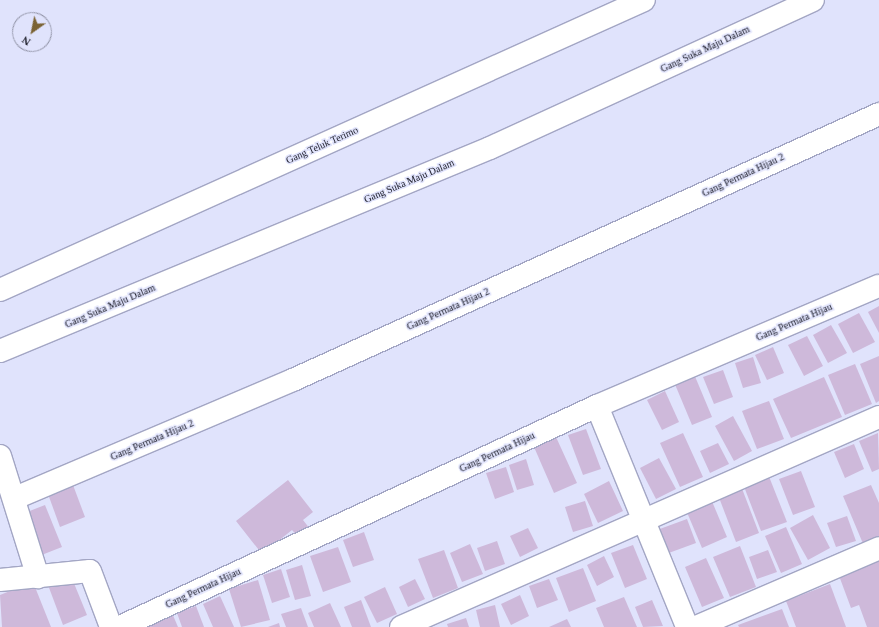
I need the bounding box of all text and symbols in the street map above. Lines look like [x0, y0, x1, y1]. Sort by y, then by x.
north arrow [12, 12, 52, 52]
street label: Gang Suka Maju Dalam [659, 23, 751, 75]
text: N [19, 34, 33, 48]
street label: Gang Teluk Terimo [284, 124, 360, 166]
street label: Gang Permata Hijau 2 [700, 151, 786, 199]
street label: Gang Suka Maju Dalam [362, 157, 456, 205]
street label: Gang Suka Maju Dalam [63, 282, 157, 330]
street label: Gang Permata Hijau 2 [405, 285, 491, 333]
street label: Gang Permata Hijau [754, 301, 834, 343]
street label: Gang Permata Hijau 2 [109, 417, 195, 463]
street label: Gang Permata Hijau [457, 429, 537, 475]
street label: Gang Permata Hijau [163, 565, 243, 611]

